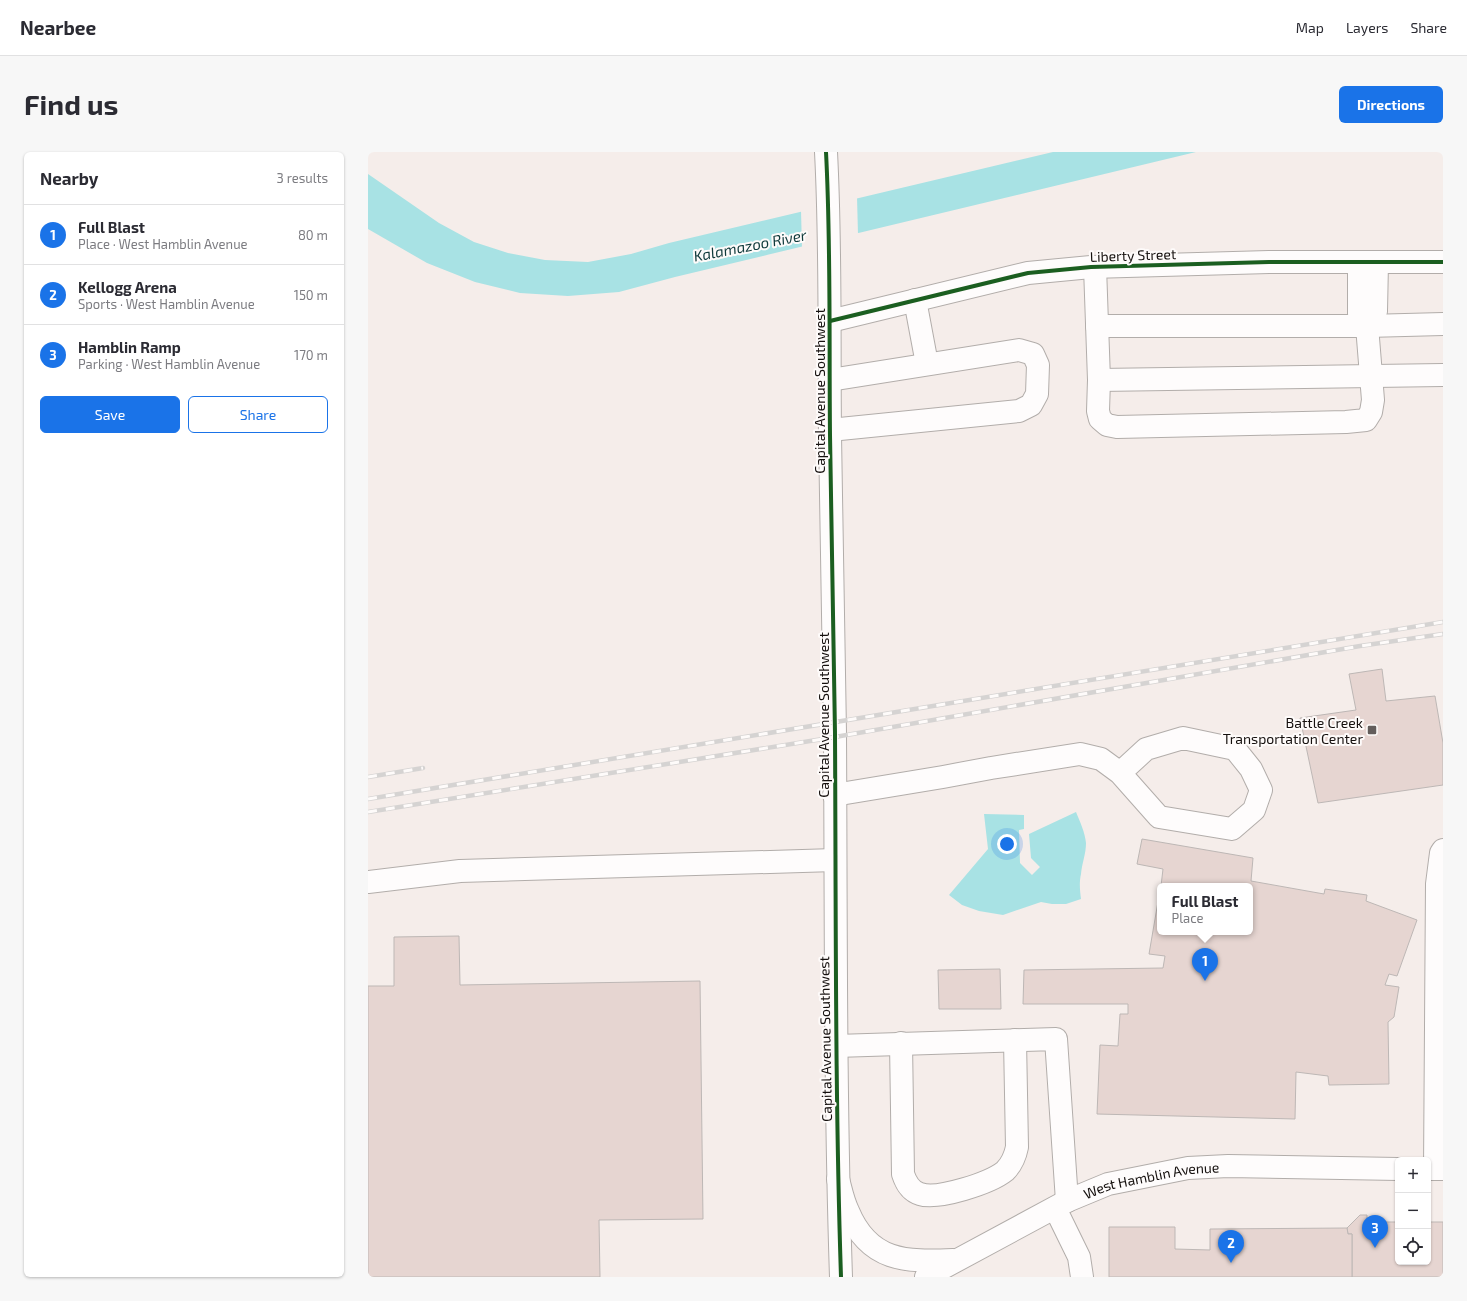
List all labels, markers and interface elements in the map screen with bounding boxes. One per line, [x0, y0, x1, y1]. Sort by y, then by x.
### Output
text: Nearbee [20, 16, 96, 39]
text: Map [1296, 19, 1324, 36]
text: Layers [1346, 19, 1388, 36]
text: Share [1410, 19, 1447, 36]
button: Directions [1339, 86, 1443, 123]
text: Find us [24, 87, 118, 121]
text: Nearby [40, 168, 98, 188]
text: 3 results [277, 170, 328, 186]
text: Full Blast [78, 218, 145, 236]
water label: Kalamazoo River [692, 225, 809, 265]
text: 1 [50, 227, 56, 243]
text: 80 m [298, 227, 328, 243]
text: Place · West Hamblin Avenue [78, 236, 248, 252]
street label: Liberty Street [1090, 245, 1176, 265]
text: Kellogg Arena [78, 278, 177, 296]
text: 2 [49, 287, 57, 303]
text: 150 m [294, 287, 328, 303]
text: Sports · West Hamblin Avenue [78, 296, 255, 312]
street label: Capital Avenue Southwest [811, 308, 828, 474]
text: Hamblin Ramp [78, 338, 181, 356]
text: 3 [49, 347, 57, 363]
text: 170 m [294, 347, 328, 363]
text: Parking · West Hamblin Avenue [78, 356, 260, 372]
button: Save [40, 396, 180, 433]
button: Share [188, 396, 328, 433]
street label: Capital Avenue Southwest [815, 632, 832, 798]
place label: Battle Creek Transportation Center [1223, 714, 1363, 747]
marker: Battle Creek Transportation Center [1366, 724, 1378, 736]
your location [997, 834, 1017, 854]
popup [1157, 883, 1253, 935]
text: Full Blast [1172, 892, 1239, 910]
text: Place [1172, 910, 1203, 926]
pin: 1 [1192, 948, 1218, 981]
street label: Capital Avenue Southwest [815, 956, 835, 1122]
map controls [1395, 1157, 1431, 1265]
button: + [1395, 1157, 1431, 1193]
street label: West Hamblin Avenue [1081, 1158, 1220, 1202]
button: − [1395, 1193, 1431, 1229]
pin: 3 [1362, 1215, 1388, 1248]
button: locate [1395, 1229, 1431, 1265]
pin: 2 [1218, 1230, 1244, 1263]

